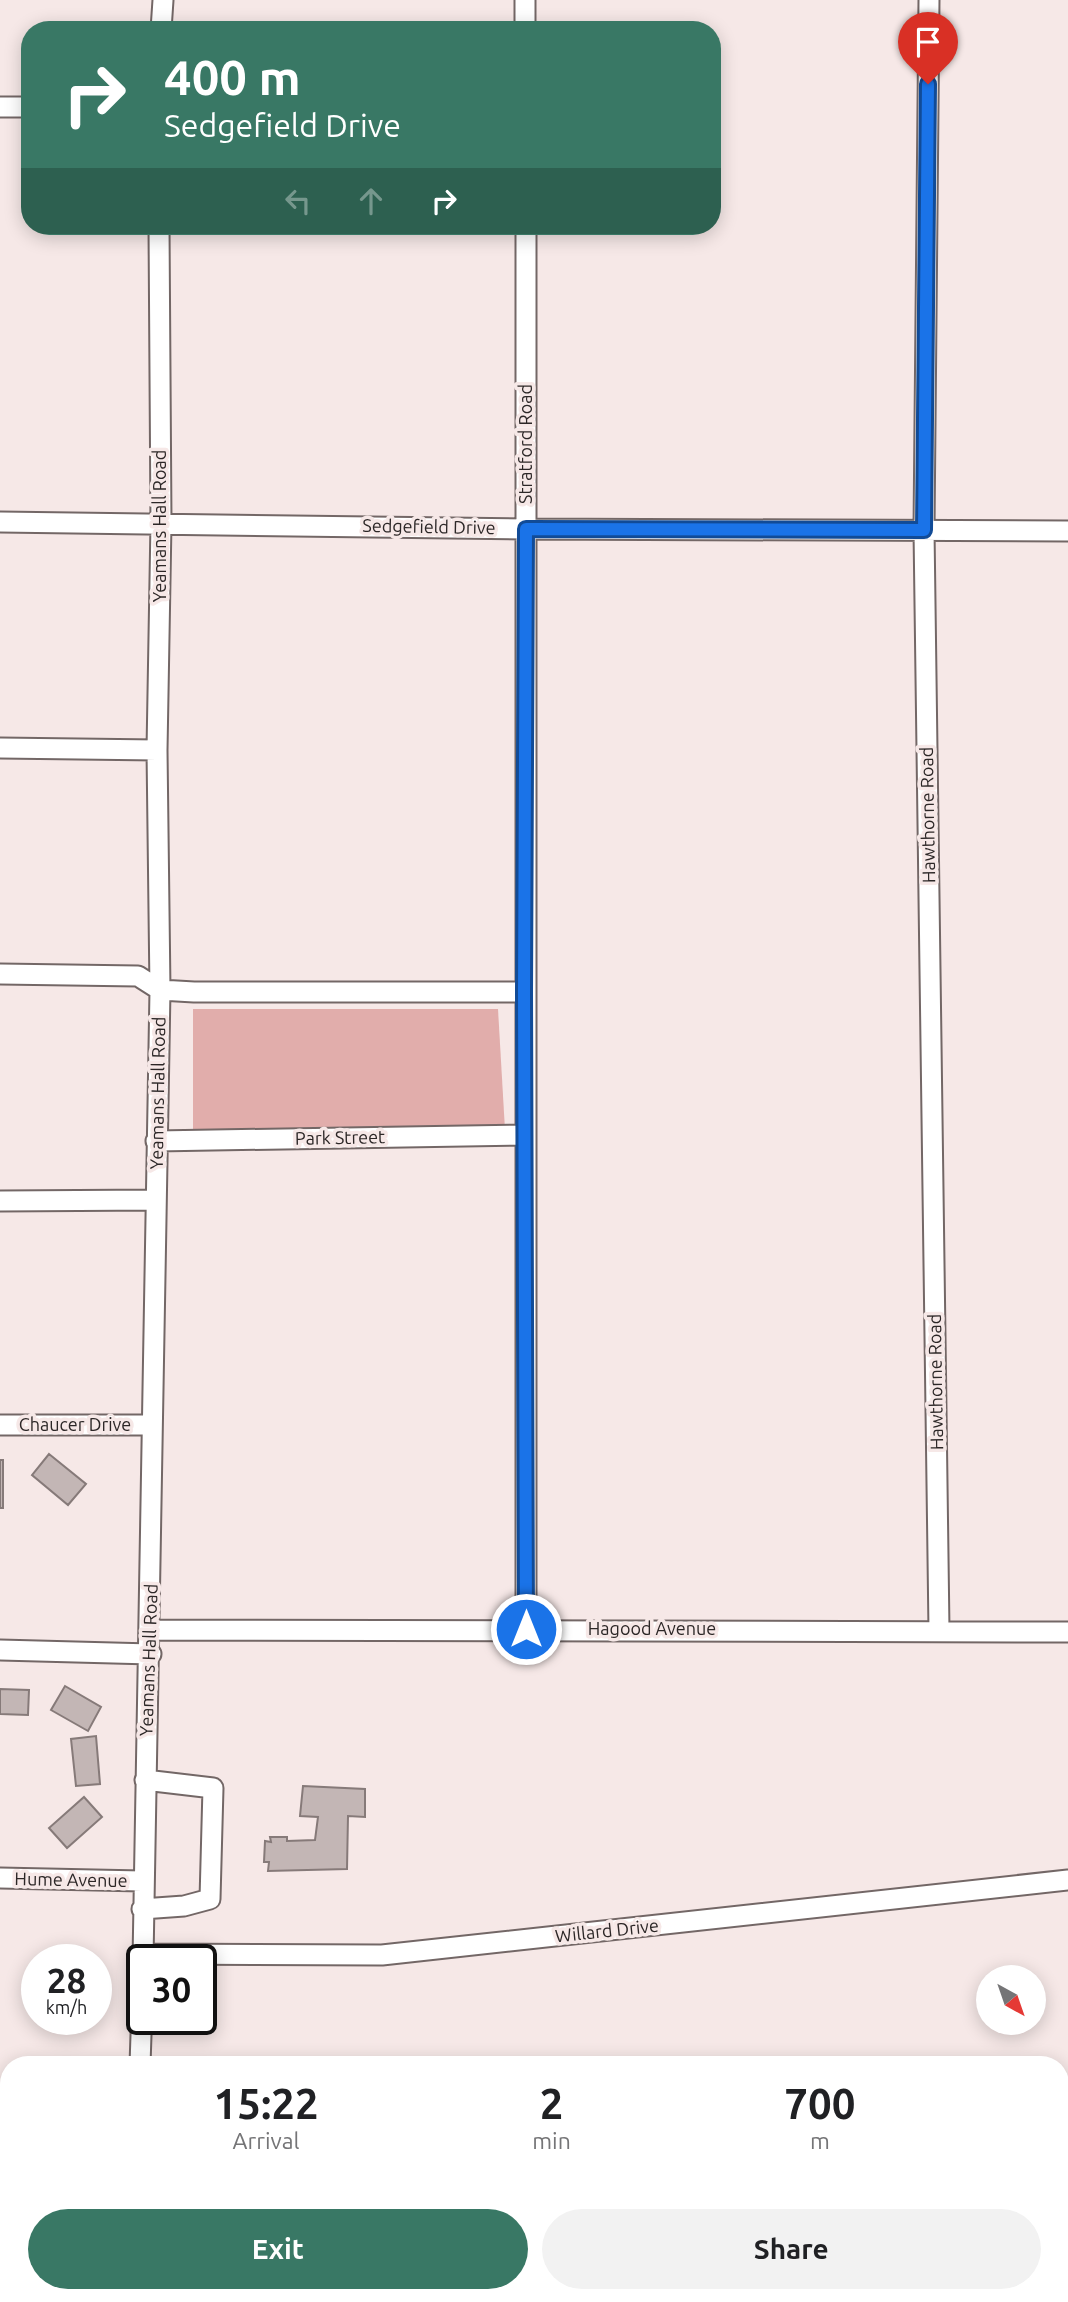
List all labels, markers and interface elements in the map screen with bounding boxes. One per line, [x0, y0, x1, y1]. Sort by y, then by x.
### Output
pin [898, 12.0, 958, 84]
icon: arrive [909, 23, 947, 61]
icon: right [49, 49, 140, 140]
text: 400 m [164, 49, 301, 104]
text: Sedgefield Drive [164, 107, 401, 143]
icon: left [279, 182, 317, 220]
icon: ahead [352, 182, 390, 220]
icon: right [425, 182, 463, 220]
street label: Stratford Road [515, 384, 535, 504]
street label: Yeamans Hall Road [149, 450, 169, 602]
street label: Sedgefield Drive [362, 515, 496, 537]
street label: Hawthorne Road [916, 747, 938, 883]
street label: Yeamans Hall Road [146, 1016, 168, 1169]
street label: Park Street [295, 1126, 385, 1148]
street label: Hawthorne Road [924, 1314, 946, 1450]
street label: Chaucer Drive [19, 1414, 131, 1434]
street label: Yeamans Hall Road [135, 1583, 161, 1737]
position arrow [489, 1592, 563, 1666]
street label: Hagood Avenue [588, 1618, 716, 1638]
street label: Hume Avenue [14, 1868, 128, 1890]
street label: Willard Drive [554, 1915, 660, 1945]
speed limit sign: 30 [126, 1944, 217, 2035]
text: 28 [47, 1960, 86, 2000]
north arrow [976, 1965, 1046, 2035]
map controls [976, 1965, 1046, 2035]
text: km/h [46, 1997, 87, 2017]
text: 15:22 [214, 2080, 319, 2127]
text: 2 [540, 2080, 563, 2127]
text: 700 [784, 2080, 855, 2127]
text: Arrival [233, 2128, 300, 2153]
text: min [532, 2128, 571, 2153]
text: m [810, 2128, 830, 2153]
button: Exit [28, 2209, 528, 2289]
button: Share [542, 2209, 1041, 2289]

